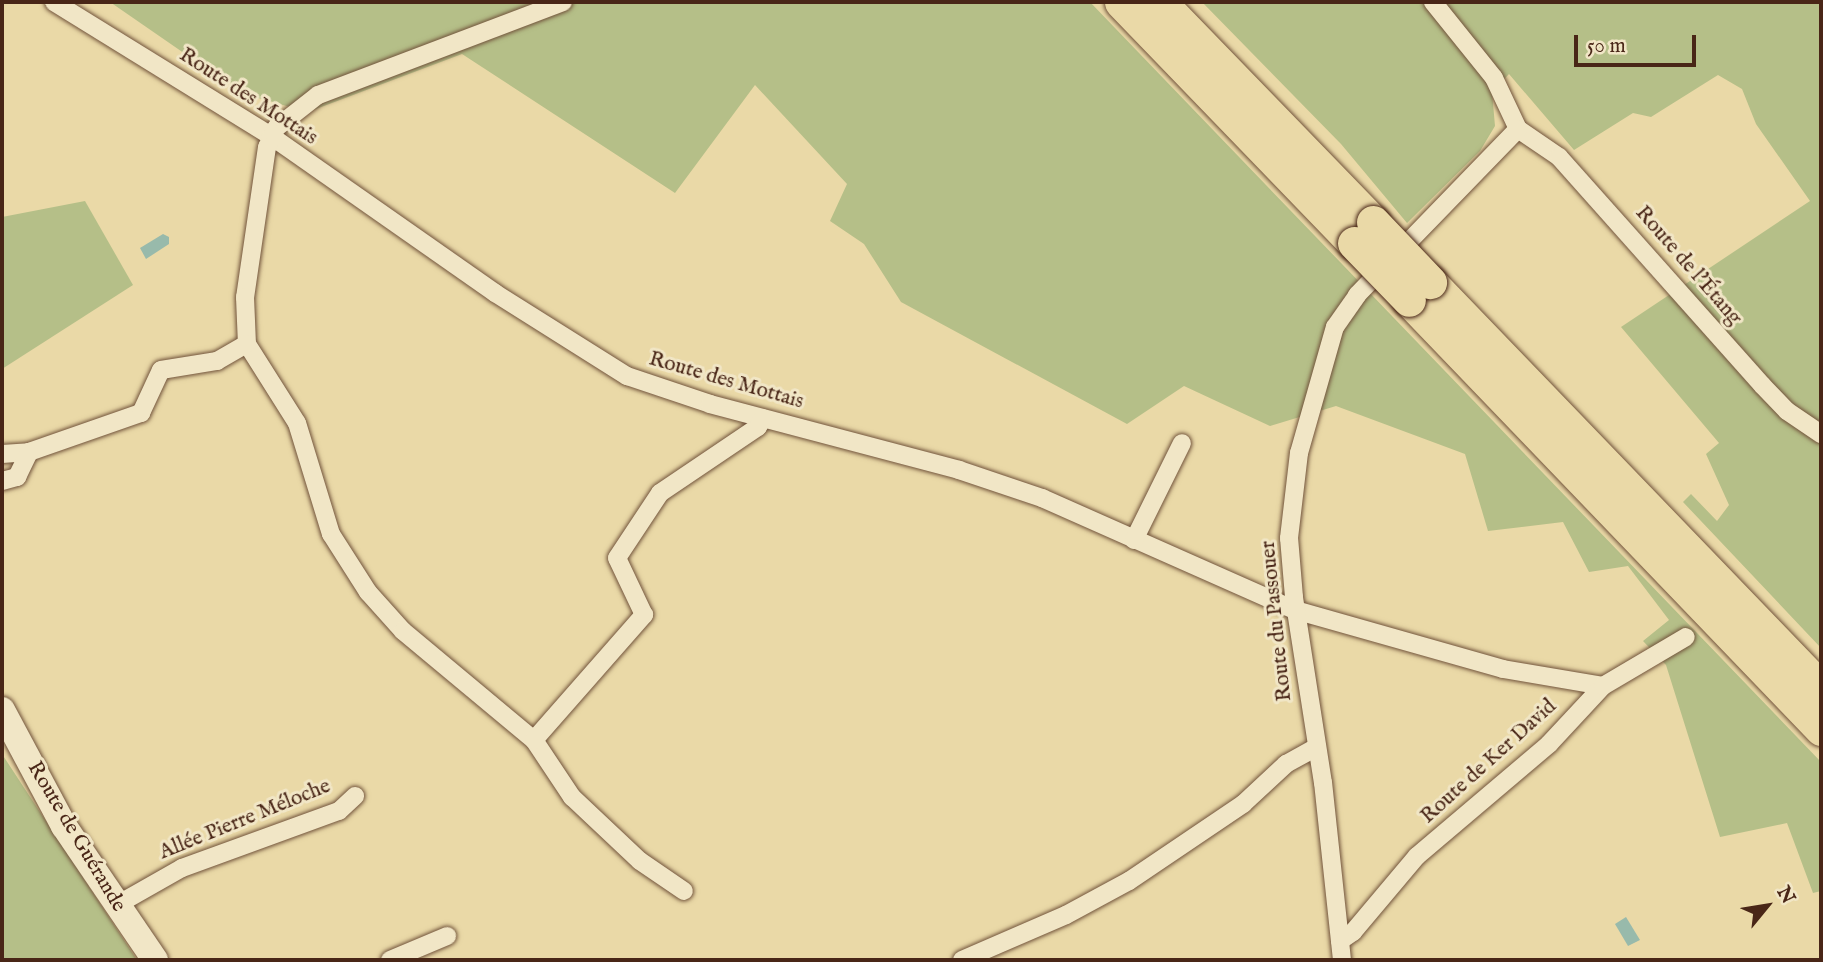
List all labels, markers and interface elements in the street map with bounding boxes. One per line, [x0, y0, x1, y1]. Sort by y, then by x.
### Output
scale bar [1578, 21, 1700, 65]
text: 50 m [1587, 33, 1626, 60]
street label: Route des Mottais [174, 43, 322, 151]
street label: Route de l'Étang [1629, 201, 1747, 331]
street label: Route des Mottais [646, 347, 806, 415]
street label: Route du Passouer [1256, 539, 1298, 703]
street label: Route de Ker David [1416, 695, 1562, 829]
street label: Route de Guérande [21, 757, 131, 917]
street label: Allée Pierre Méloche [156, 774, 334, 866]
north arrow [1732, 871, 1802, 941]
text: N [1771, 882, 1800, 909]

